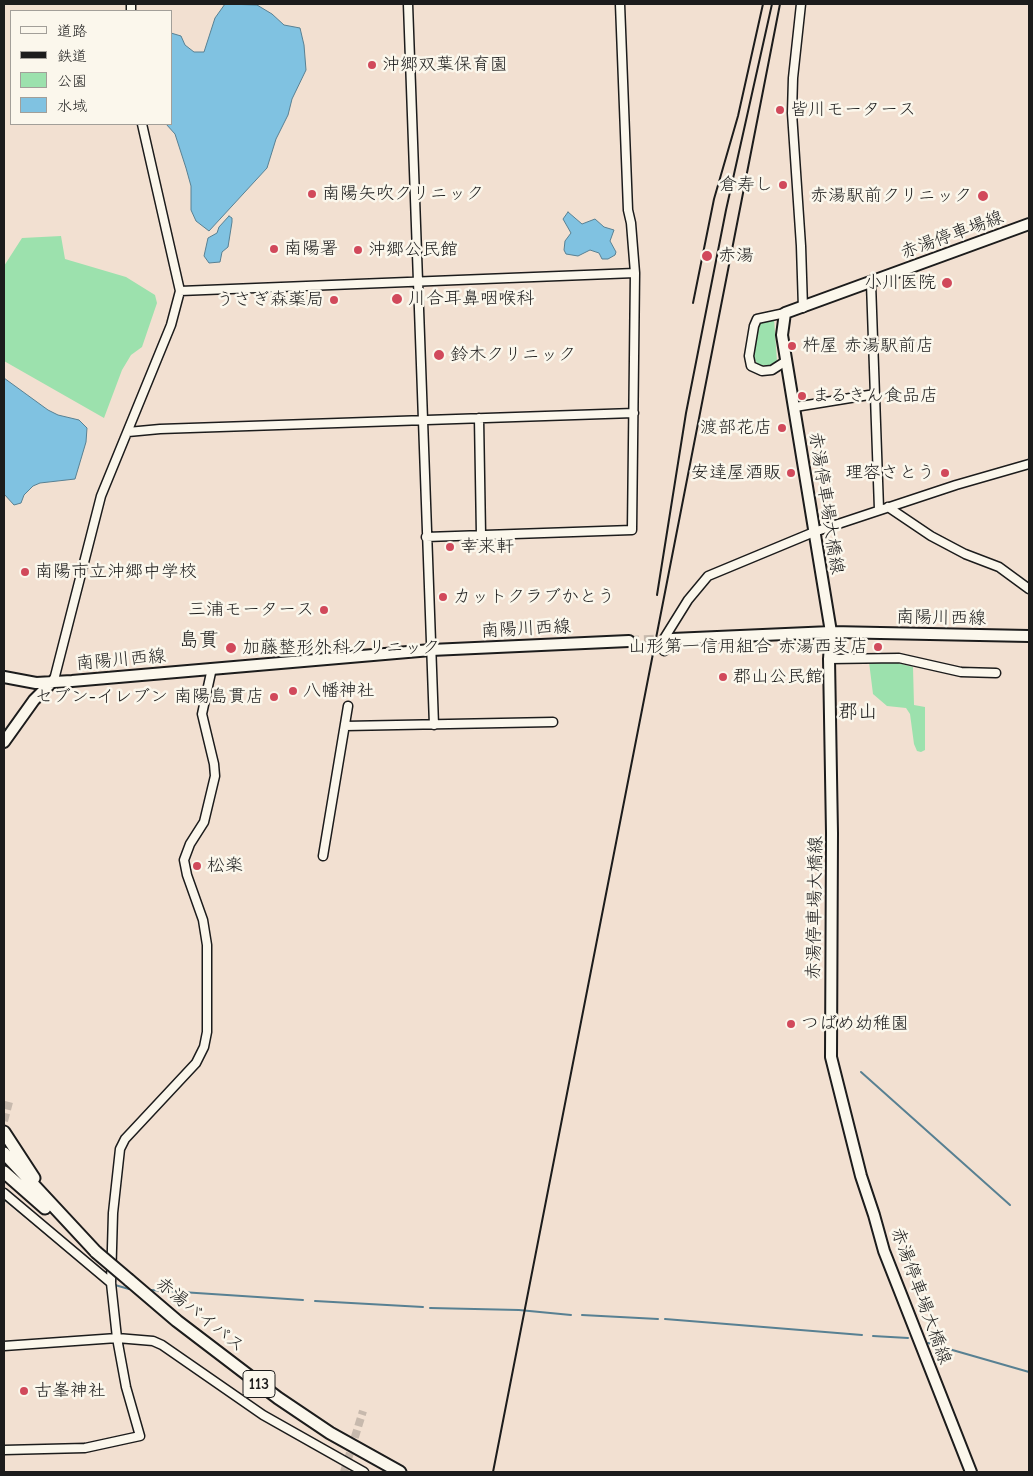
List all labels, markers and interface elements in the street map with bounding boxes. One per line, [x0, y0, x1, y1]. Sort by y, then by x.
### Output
legend [10, 10, 172, 125]
text: 道路 [57, 22, 87, 40]
text: 鉄道 [57, 47, 87, 65]
place label: 沖郷双葉保育園 [382, 54, 508, 76]
marker: 沖郷双葉保育園 [366, 59, 378, 71]
text: 公園 [57, 72, 87, 90]
text: 水域 [57, 97, 87, 115]
place label: 皆川モータース [790, 99, 916, 121]
marker: 皆川モータース [774, 104, 786, 116]
place label: 倉寿し [719, 174, 773, 196]
marker: 倉寿し [777, 179, 789, 191]
place label: 南陽矢吹クリニック [322, 183, 484, 205]
place label: 赤湯駅前クリニック [810, 185, 972, 207]
marker: 南陽矢吹クリニック [306, 188, 318, 200]
marker: 赤湯駅前クリニック [976, 189, 990, 203]
street label: 赤湯停車場線 [898, 206, 1006, 264]
place label: 南陽署 [284, 238, 338, 260]
place label: 沖郷公民館 [368, 239, 458, 261]
marker: 南陽署 [268, 243, 280, 255]
marker: 沖郷公民館 [352, 244, 364, 256]
place label: 赤湯 [718, 245, 754, 267]
marker: 赤湯 [700, 249, 714, 263]
place label: 小川医院 [864, 272, 936, 294]
marker: 小川医院 [940, 276, 954, 290]
place label: 川合耳鼻咽喉科 [408, 288, 534, 310]
place label: うさぎ森薬局 [216, 289, 324, 311]
marker: 川合耳鼻咽喉科 [390, 292, 404, 306]
marker: うさぎ森薬局 [328, 294, 340, 306]
place label: 杵屋 赤湯駅前店 [802, 335, 934, 357]
marker: 杵屋 赤湯駅前店 [786, 340, 798, 352]
place label: 鈴木クリニック [450, 344, 576, 366]
marker: 鈴木クリニック [432, 348, 446, 362]
place label: まるきん食品店 [812, 385, 938, 407]
marker: まるきん食品店 [796, 390, 808, 402]
place label: 渡部花店 [700, 417, 772, 439]
marker: 渡部花店 [776, 422, 788, 434]
street label: 赤湯停車場大橋線 [804, 430, 848, 576]
place label: 安達屋酒販 [691, 462, 781, 484]
place label: 理容さとう [845, 462, 935, 484]
marker: 安達屋酒販 [785, 467, 797, 479]
marker: 理容さとう [939, 467, 951, 479]
place label: 幸来軒 [460, 536, 514, 558]
marker: 幸来軒 [444, 541, 456, 553]
place label: 南陽市立沖郷中学校 [35, 561, 197, 583]
marker: 南陽市立沖郷中学校 [19, 566, 31, 578]
place label: カットクラブかとう [453, 586, 615, 608]
marker: カットクラブかとう [437, 591, 449, 603]
place label: 三浦モータース [188, 599, 314, 621]
marker: 三浦モータース [318, 604, 330, 616]
street label: 南陽川西線 [896, 606, 986, 630]
street label: 南陽川西線 [480, 616, 572, 642]
district label: 島貫 [179, 628, 219, 652]
place label: 山形第一信用組合 赤湯西支店 [628, 636, 868, 658]
place label: 加藤整形外科クリニック [242, 637, 440, 659]
marker: 加藤整形外科クリニック [224, 641, 238, 655]
marker: 山形第一信用組合 赤湯西支店 [872, 641, 884, 653]
street label: 南陽川西線 [75, 645, 167, 675]
place label: 郡山公民館 [733, 666, 823, 688]
marker: 郡山公民館 [717, 671, 729, 683]
place label: 八幡神社 [303, 680, 375, 702]
marker: 八幡神社 [287, 685, 299, 697]
place label: セブン-イレブン 南陽島貫店 [35, 686, 264, 708]
marker: セブン-イレブン 南陽島貫店 [268, 691, 280, 703]
district label: 郡山 [838, 700, 878, 724]
street label: 赤湯停車場大橋線 [803, 836, 827, 980]
place label: 松楽 [207, 855, 243, 877]
marker: 松楽 [191, 860, 203, 872]
place label: つばめ幼稚園 [801, 1013, 909, 1035]
marker: つばめ幼稚園 [785, 1018, 797, 1030]
street label: 赤湯停車場大橋線 [886, 1225, 956, 1367]
street label: 赤湯バイパス [151, 1273, 249, 1357]
road number: 113 [243, 1370, 275, 1398]
place label: 古峯神社 [34, 1380, 106, 1402]
marker: 古峯神社 [18, 1385, 30, 1397]

